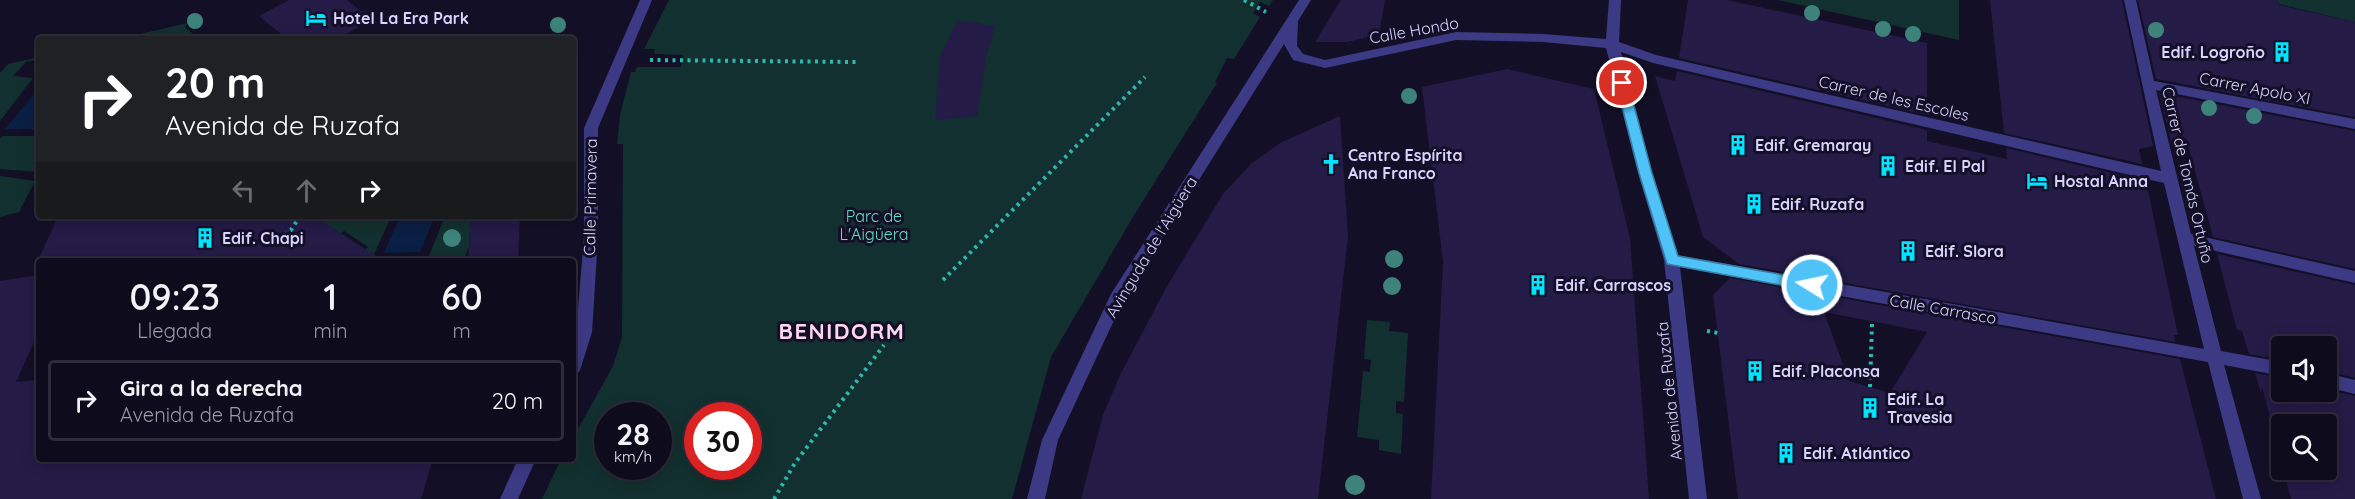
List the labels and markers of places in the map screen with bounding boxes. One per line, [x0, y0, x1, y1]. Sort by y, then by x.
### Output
hotel icon: Hotel La Era Park [304, 6, 328, 30]
place label: Hotel La Era Park [333, 8, 469, 28]
building icon: Edif. Logroño [2270, 40, 2294, 64]
place label: Edif. Logroño [2161, 42, 2265, 62]
pin [1596, 57, 1647, 108]
building icon: Edif. Gremaray [1726, 133, 1750, 157]
place label: Edif. Gremaray [1755, 135, 1872, 155]
place label: Centro Espírita Ana Franco [1348, 145, 1463, 183]
church icon: Centro Espírita Ana Franco [1319, 152, 1343, 176]
building icon: Edif. El Pal [1876, 154, 1900, 178]
place label: Edif. El Pal [1905, 156, 1985, 176]
hotel icon: Hostal Anna [2025, 169, 2049, 193]
place label: Hostal Anna [2054, 171, 2148, 191]
building icon: Edif. Ruzafa [1742, 192, 1766, 216]
place label: Edif. Ruzafa [1771, 194, 1864, 214]
building icon: Edif. Chapi [193, 226, 217, 250]
place label: Edif. Chapi [222, 228, 304, 248]
building icon: Edif. Slora [1896, 239, 1920, 263]
place label: Edif. Slora [1925, 241, 2004, 261]
building icon: Edif. Carrascos [1526, 273, 1550, 297]
place label: Edif. Carrascos [1555, 275, 1671, 295]
building icon: Edif. Placonsa [1743, 359, 1767, 383]
place label: Edif. Placonsa [1772, 361, 1880, 381]
place label: Edif. La Travesia [1887, 389, 1953, 427]
building icon: Edif. La Travesia [1858, 396, 1882, 420]
building icon: Edif. Atlántico [1774, 441, 1798, 465]
place label: Edif. Atlántico [1803, 443, 1911, 463]

